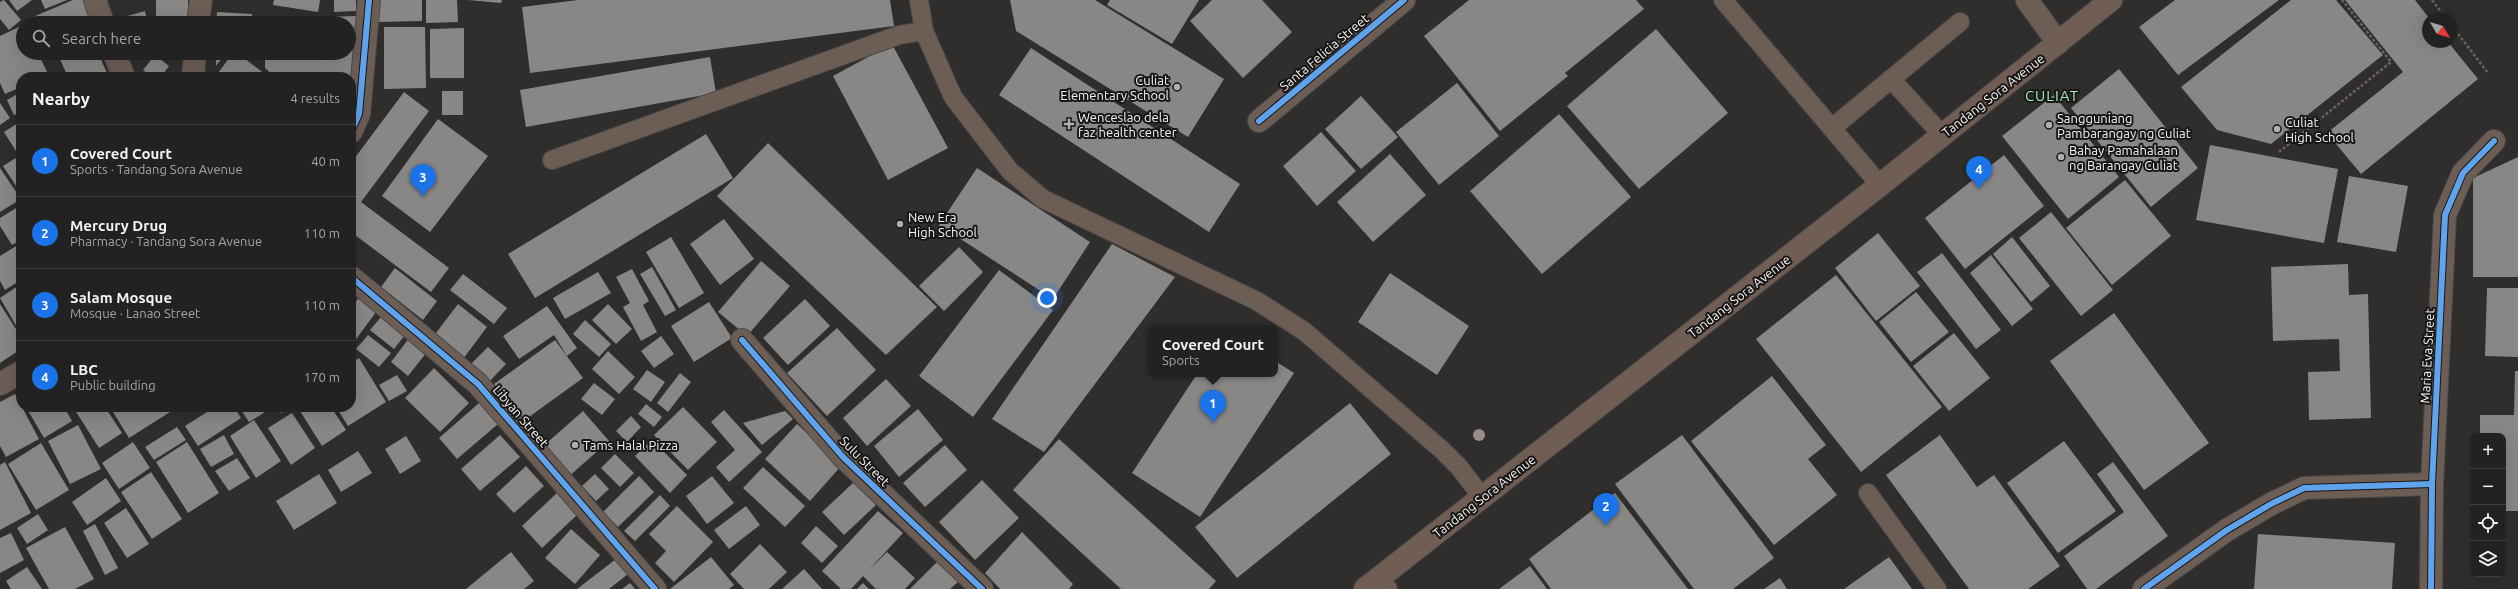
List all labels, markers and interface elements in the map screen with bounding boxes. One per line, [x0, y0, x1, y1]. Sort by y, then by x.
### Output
street label: Santa Felicia Street [1277, 11, 1371, 93]
north arrow [2422, 12, 2458, 48]
search box [16, 16, 356, 60]
icon: search [30, 27, 52, 49]
text: Search here [62, 30, 141, 47]
street label: Tandang Sora Avenue [1939, 51, 2047, 139]
place label: Culiat Elementary School [1060, 73, 1170, 102]
marker: Culiat Elementary School [1172, 82, 1182, 92]
district label: CULIAT [2025, 87, 2079, 104]
text: Nearby [32, 89, 90, 108]
text: 4 results [290, 91, 340, 105]
place label: Wenceslao dela faz health center [1078, 110, 1177, 139]
place label: Sangguniang Pambarangay ng Culiat [2057, 111, 2191, 140]
place label: Culiat High School [2285, 115, 2355, 144]
marker: Wenceslao dela faz health center [1063, 118, 1075, 130]
marker: Sangguniang Pambarangay ng Culiat [2044, 120, 2054, 130]
marker: Culiat High School [2272, 124, 2282, 134]
place label: Bahay Pamahalaan ng Barangay Culiat [2069, 143, 2178, 172]
text: Covered Court [70, 145, 172, 162]
marker: Bahay Pamahalaan ng Barangay Culiat [2056, 152, 2066, 162]
text: 1 [41, 154, 49, 168]
text: 40 m [311, 154, 340, 168]
pin: 4 [1966, 156, 1992, 189]
text: Sports · Tandang Sora Avenue [70, 162, 243, 176]
pin: 3 [410, 164, 436, 197]
place label: New Era High School [908, 210, 978, 239]
text: Mercury Drug [70, 217, 167, 234]
marker: New Era High School [895, 219, 905, 229]
text: 2 [41, 226, 49, 240]
text: 110 m [304, 226, 340, 240]
text: Pharmacy · Tandang Sora Avenue [70, 234, 262, 248]
street label: Tandang Sora Avenue [1685, 252, 1793, 340]
your location [1037, 288, 1057, 308]
text: Salam Mosque [70, 289, 172, 306]
text: 3 [41, 298, 49, 312]
text: 110 m [304, 298, 340, 312]
text: Mosque · Lanao Street [70, 306, 200, 320]
street label: Maria Eva Street [2418, 308, 2436, 404]
popup [1148, 325, 1278, 377]
text: Covered Court [1162, 336, 1264, 353]
text: Sports [1162, 353, 1200, 367]
text: LBC [70, 361, 98, 378]
text: 4 [41, 370, 49, 384]
text: 170 m [304, 370, 340, 384]
text: Public building [70, 378, 156, 392]
street label: Libyan Street [490, 382, 552, 450]
pin: 1 [1200, 390, 1226, 423]
street label: Sulu Street [837, 433, 893, 489]
map controls [2470, 433, 2506, 577]
button: + [2470, 433, 2506, 469]
place label: Tams Halal Pizza [583, 438, 678, 452]
marker: Tams Halal Pizza [570, 440, 580, 450]
street label: Tandang Sora Avenue [1430, 452, 1538, 540]
button: − [2470, 469, 2506, 505]
pin: 2 [1593, 493, 1619, 526]
button: locate [2470, 505, 2506, 541]
button: layers [2470, 541, 2506, 577]

